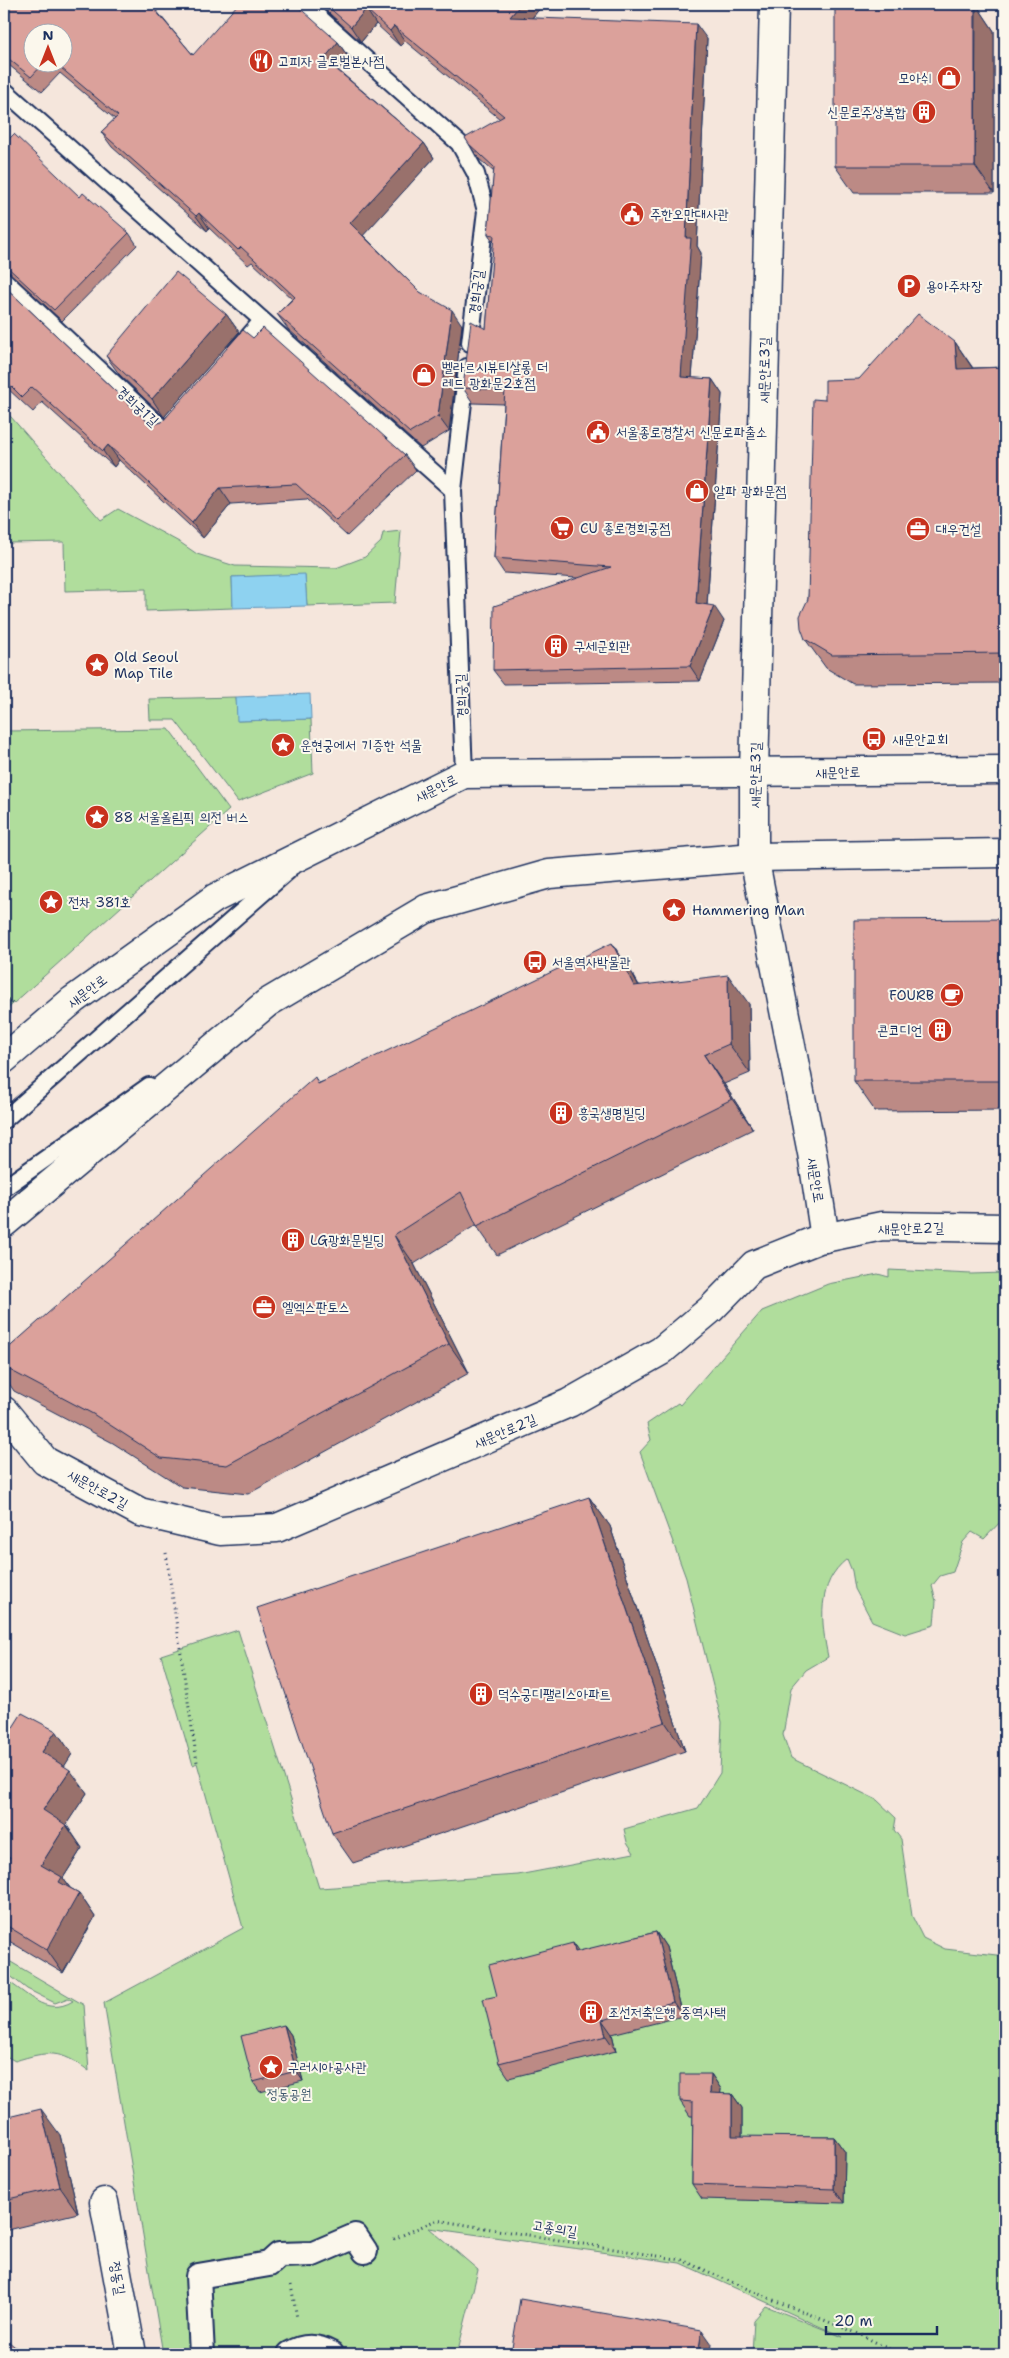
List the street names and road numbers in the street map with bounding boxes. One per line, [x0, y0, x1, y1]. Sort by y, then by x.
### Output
street label: 경희궁길 [464, 268, 488, 315]
street label: 새문안로3길 [754, 336, 774, 403]
street label: 경희궁1길 [113, 382, 163, 430]
street label: 경희궁길 [451, 672, 471, 719]
street label: 새문안로3길 [745, 741, 765, 808]
street label: 새문안로 [815, 763, 861, 781]
street label: 새문안로 [412, 770, 460, 806]
street label: 새문안로 [64, 970, 110, 1012]
street label: 새문안로 [804, 1156, 828, 1204]
street label: 새문안로2길 [878, 1218, 945, 1238]
street label: 새문안로2길 [471, 1410, 540, 1452]
street label: 새문안로2길 [65, 1465, 132, 1513]
street label: 고종의길 [531, 2216, 579, 2241]
street label: 정동길 [106, 2260, 130, 2297]

